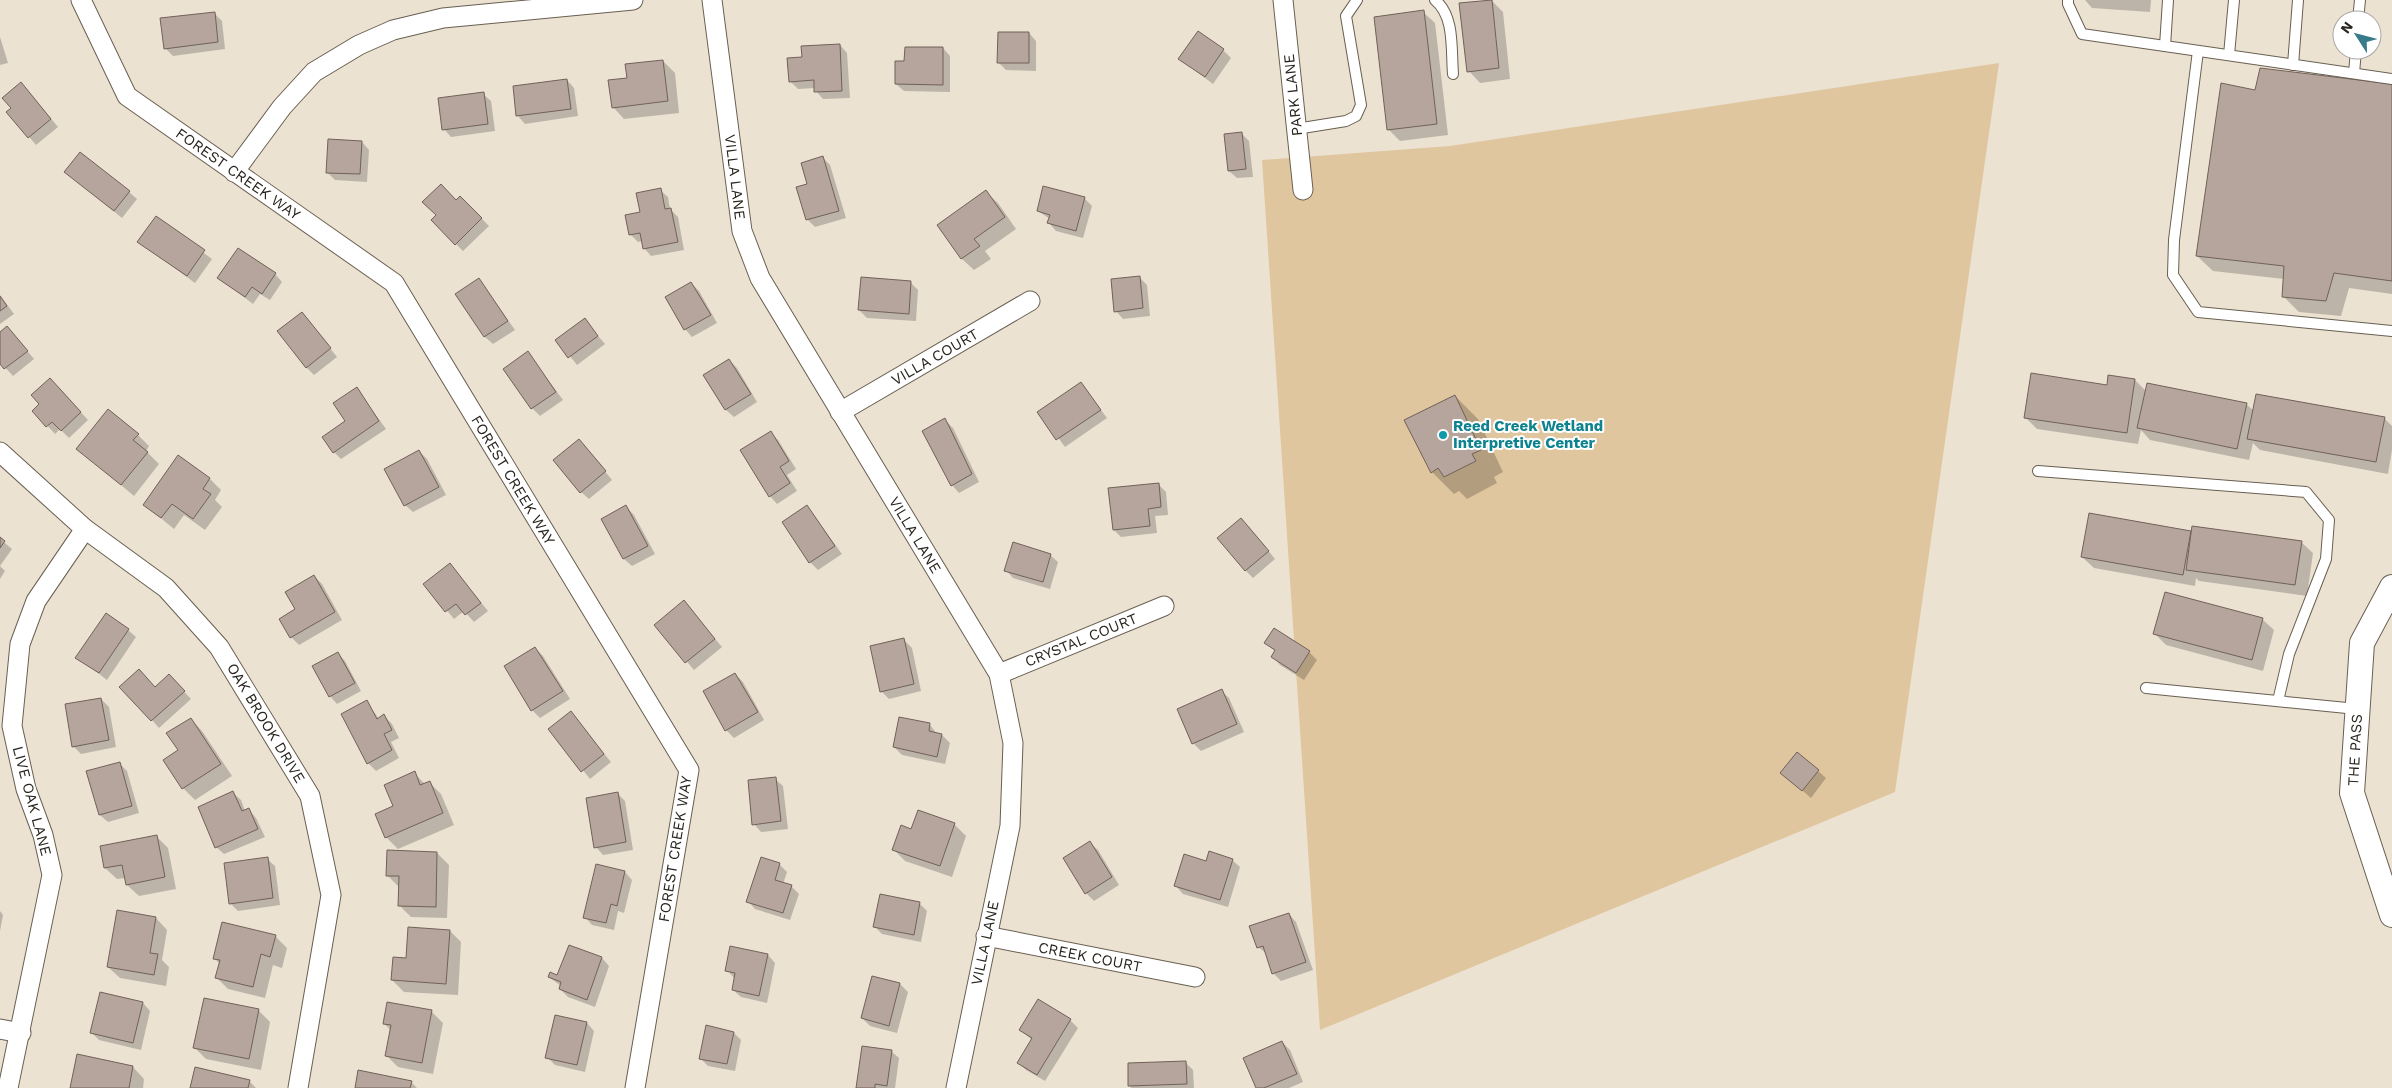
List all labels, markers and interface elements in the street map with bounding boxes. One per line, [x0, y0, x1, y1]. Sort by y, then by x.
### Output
north arrow [2332, 10, 2382, 60]
text: N [2337, 18, 2356, 36]
street label: PARK LANE [1280, 53, 1306, 137]
street label: FOREST CREEK WAY [172, 124, 304, 224]
street label: VILLA LANE [721, 133, 749, 221]
street label: VILLA COURT [888, 325, 982, 389]
street label: FOREST CREEK WAY [467, 412, 559, 548]
place label: Reed Creek Wetland Interpretive Center [1453, 417, 1603, 452]
marker: Reed Creek Wetland Interpretive Center [1437, 429, 1449, 441]
street label: VILLA LANE [885, 494, 945, 576]
street label: CRYSTAL COURT [1022, 609, 1140, 671]
street label: OAK BROOK DRIVE [223, 660, 309, 786]
street label: THE PASS [2344, 713, 2366, 787]
street label: LIVE OAK LANE [9, 744, 55, 858]
street label: FOREST CREEK WAY [655, 774, 696, 923]
street label: VILLA LANE [967, 899, 1003, 987]
street label: CREEK COURT [1037, 938, 1143, 976]

